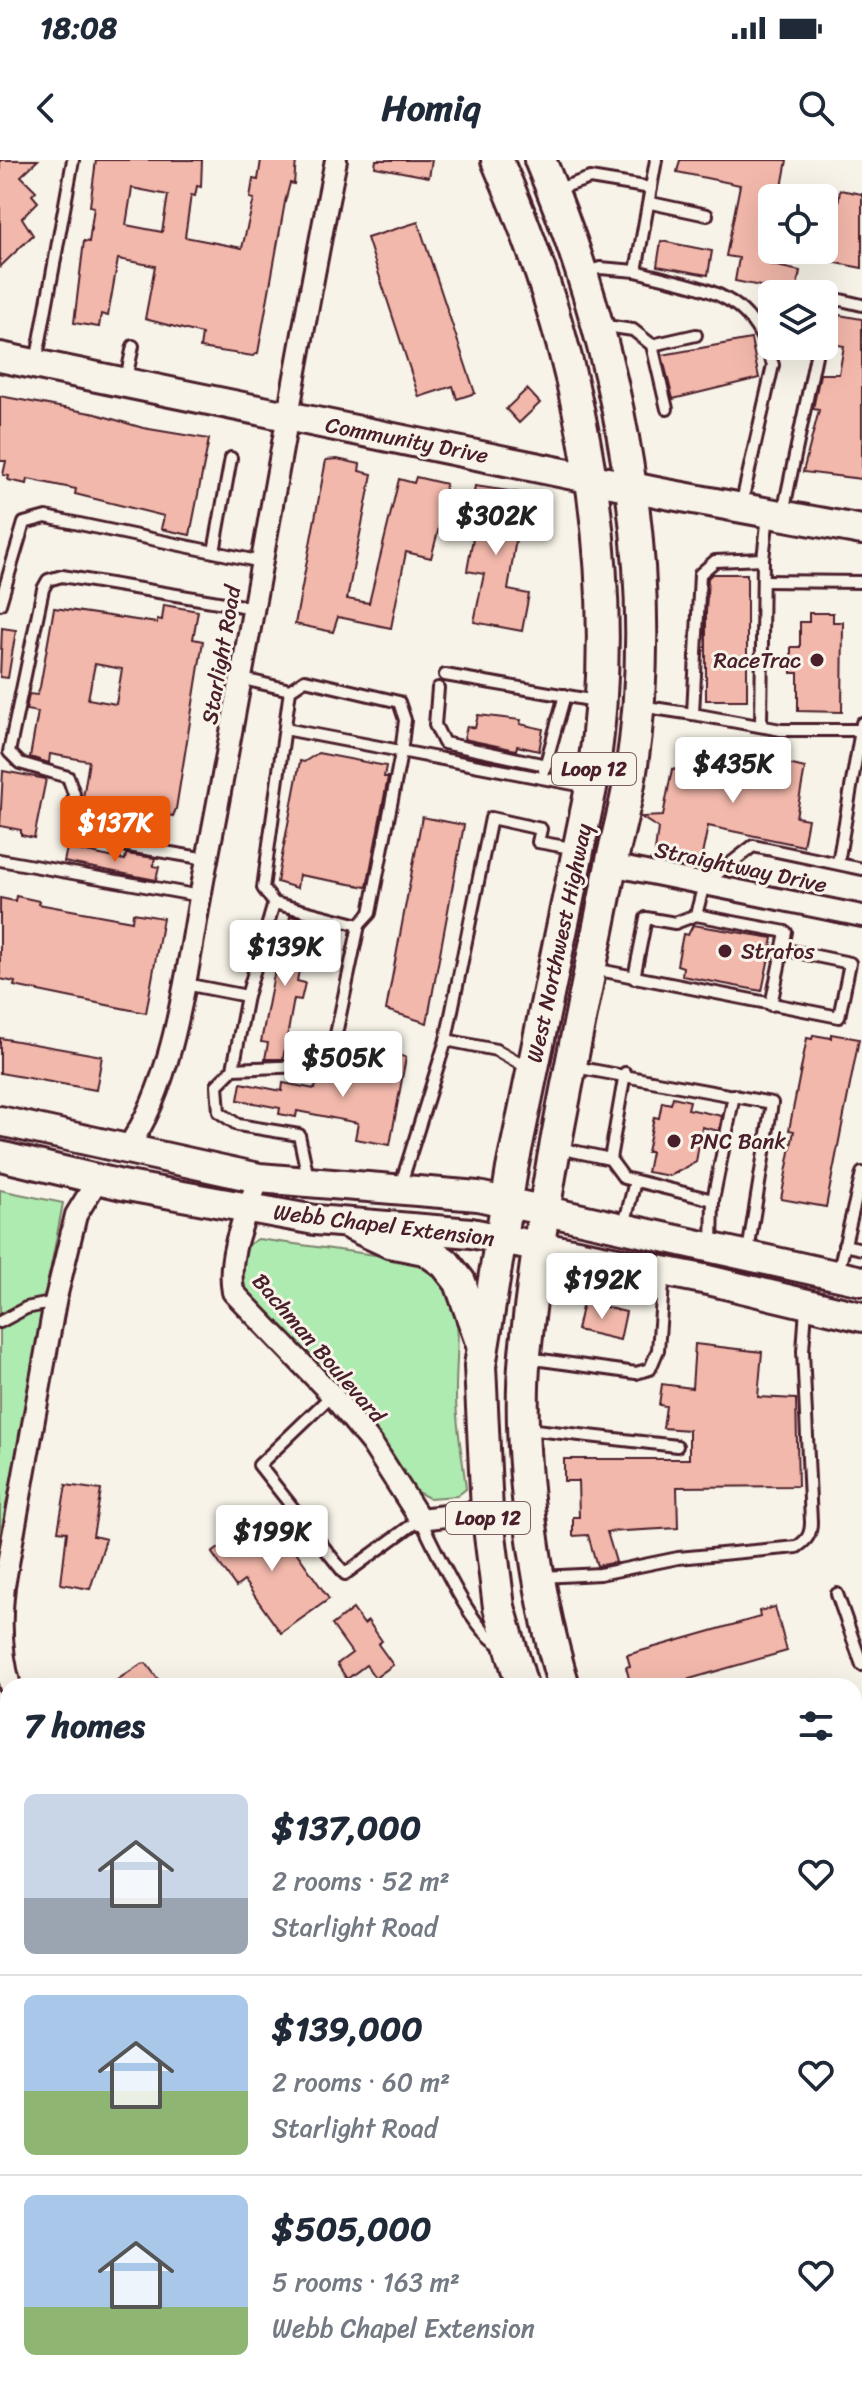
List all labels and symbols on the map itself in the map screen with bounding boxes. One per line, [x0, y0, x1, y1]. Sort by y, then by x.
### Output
street label: Community Drive [322, 405, 492, 475]
pin: $302K [440, 489, 552, 557]
street label: Starlight Road [190, 581, 253, 727]
place label: RaceTrac [714, 641, 801, 680]
marker: RaceTrac [808, 651, 826, 669]
pin: $435K [677, 737, 789, 805]
road number: Loop 12 [552, 753, 636, 785]
pin: $137K [59, 796, 171, 864]
street label: West Northwest Highway [515, 819, 604, 1066]
street label: Straightway Drive [651, 830, 831, 904]
pin: $139K [229, 920, 341, 988]
place label: Stratos [741, 932, 816, 971]
marker: Stratos [716, 942, 734, 960]
pin: $505K [287, 1031, 399, 1099]
place label: PNC Bank [690, 1122, 786, 1161]
marker: PNC Bank [665, 1132, 683, 1150]
street label: Webb Chapel Extension [271, 1192, 497, 1258]
pin: $192K [546, 1253, 658, 1321]
street label: Bachman Boulevard [242, 1264, 397, 1433]
road number: Loop 12 [446, 1502, 530, 1534]
pin: $199K [216, 1505, 328, 1573]

